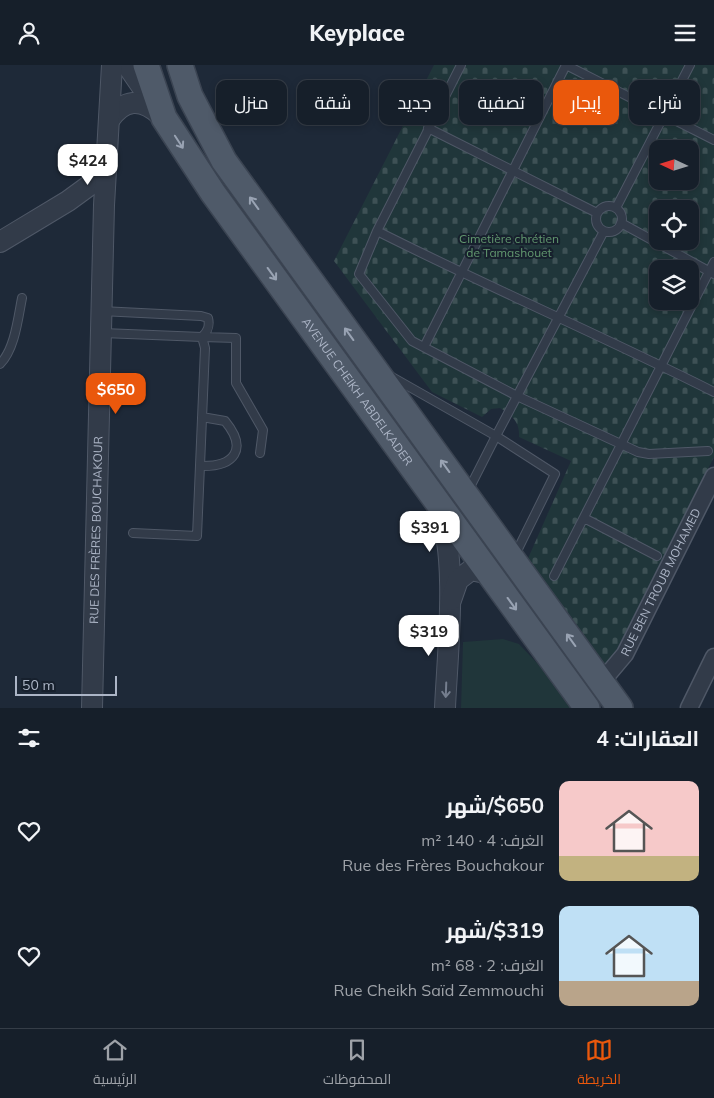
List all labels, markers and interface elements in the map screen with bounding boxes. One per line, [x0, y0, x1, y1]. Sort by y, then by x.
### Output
icon: person [15, 19, 43, 47]
text: Keyplace [309, 19, 405, 47]
icon: menu [671, 19, 699, 47]
chip: منزل [216, 80, 287, 125]
chip: شقة [297, 80, 369, 125]
chip: جديد [379, 80, 449, 125]
chip: تصفية [459, 80, 543, 125]
chip: إيجار [553, 80, 619, 125]
chip: شراء [629, 80, 700, 125]
one-way arrow [174, 134, 184, 148]
north arrow [649, 140, 699, 190]
map controls [649, 140, 699, 310]
pin: $424 [58, 143, 118, 186]
text: $424 [69, 150, 107, 170]
one-way arrow [249, 196, 259, 210]
button: locate [649, 200, 699, 250]
park label: Cimetière chrétien de Tamashouet [459, 231, 559, 260]
button: layers [649, 260, 699, 310]
one-way arrow [267, 267, 278, 280]
street label: AVENUE CHEIKH ABDELKADER [299, 314, 416, 468]
one-way arrow [344, 328, 354, 342]
pin: $650 [86, 373, 146, 415]
text: $650 [97, 379, 135, 399]
street label: RUE DES FRÈRES BOUCHAKOUR [86, 436, 105, 624]
one-way arrow [440, 459, 450, 473]
street label: RUE BEN TROUB MOHAMED [617, 506, 704, 659]
pin: $391 [400, 511, 460, 553]
text: $391 [411, 517, 449, 537]
one-way arrow [507, 597, 517, 611]
pin: $319 [399, 615, 459, 657]
text: $319 [410, 621, 448, 641]
one-way arrow [566, 633, 576, 647]
scale bar [15, 673, 118, 696]
text: 50 m [22, 676, 55, 694]
one-way arrow [441, 682, 450, 698]
icon: filters [15, 724, 43, 752]
text: العقارات: 4 [596, 725, 699, 751]
text: $650/شهر [446, 792, 544, 818]
icon: home [599, 801, 659, 861]
icon: heart [15, 817, 43, 845]
text: الغرف: 4 · 140 m² [421, 830, 544, 850]
text: Rue des Frères Bouchakour [342, 855, 544, 875]
text: $319/شهر [446, 917, 544, 943]
icon: home [599, 926, 659, 986]
icon: heart [15, 942, 43, 970]
text: الغرف: 2 · 68 m² [431, 955, 544, 975]
text: Rue Cheikh Saïd Zemmouchi [333, 980, 544, 1000]
tab: الرئيسية [93, 1036, 137, 1092]
tab: المحفوظات [323, 1036, 391, 1092]
tab: الخريطة [577, 1036, 621, 1092]

